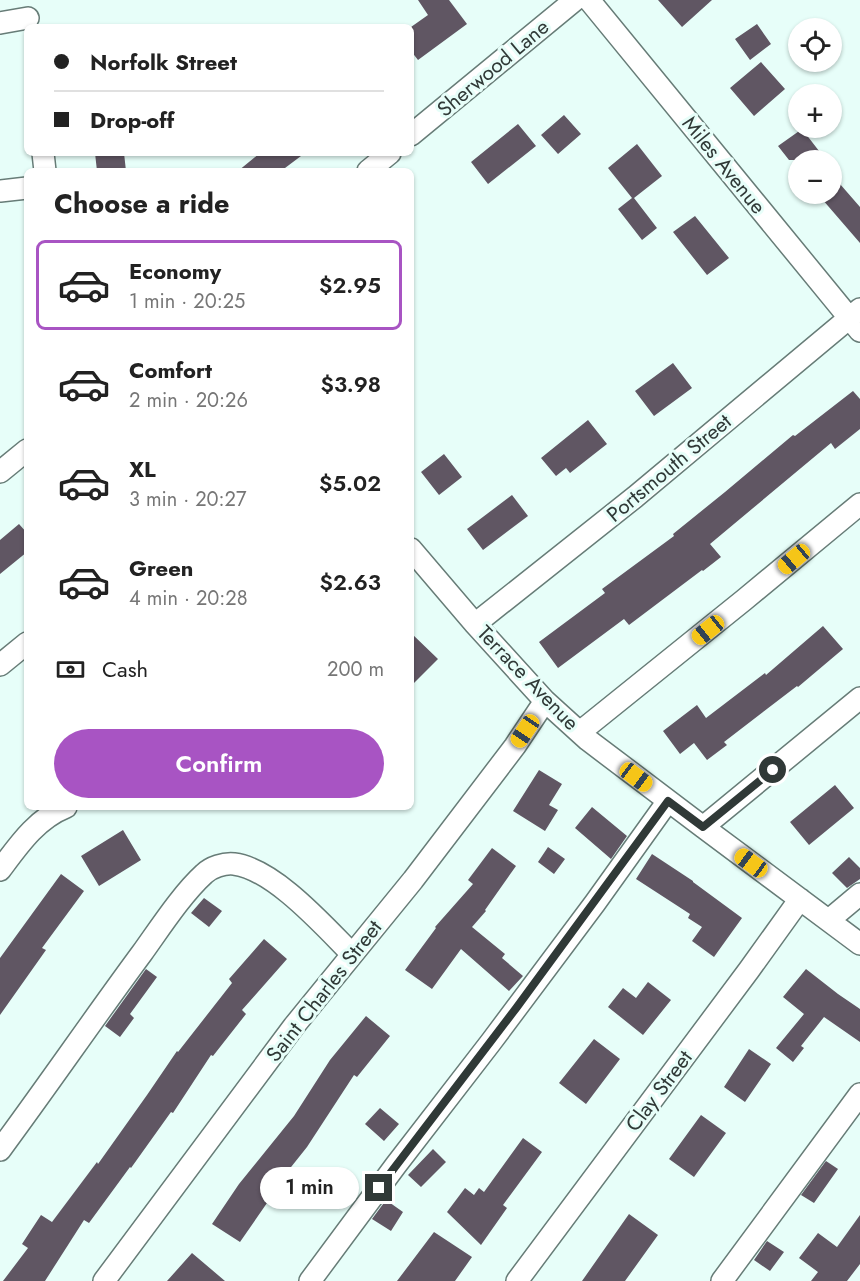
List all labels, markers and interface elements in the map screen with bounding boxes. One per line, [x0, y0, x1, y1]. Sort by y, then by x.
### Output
street label: Sherwood Lane [431, 12, 556, 124]
map controls [788, 18, 842, 204]
button: locate [788, 18, 842, 72]
text: Norfolk Street [90, 46, 237, 78]
button: + [788, 84, 842, 138]
text: Drop-off [90, 104, 174, 136]
street label: Miles Avenue [675, 110, 773, 221]
button: − [788, 150, 842, 204]
text: Choose a ride [54, 184, 229, 223]
text: Economy [129, 255, 221, 287]
icon: car [57, 258, 111, 312]
text: $2.95 [319, 269, 381, 301]
text: 1 min · 20:25 [129, 287, 245, 316]
text: Comfort [129, 354, 212, 386]
icon: car [57, 357, 111, 411]
text: $3.98 [321, 368, 381, 400]
text: 2 min · 20:26 [129, 386, 248, 415]
street label: Portsmouth Street [600, 407, 738, 529]
text: XL [129, 453, 156, 485]
icon: car [57, 456, 111, 510]
text: $5.02 [319, 467, 381, 499]
text: 3 min · 20:27 [129, 485, 246, 514]
car [774, 541, 814, 577]
text: Green [129, 552, 193, 584]
icon: car [57, 555, 111, 609]
text: $2.63 [320, 566, 381, 598]
text: 4 min · 20:28 [129, 584, 248, 613]
car [688, 612, 728, 648]
street label: Terrace Avenue [470, 619, 586, 737]
icon: cash [54, 653, 87, 686]
text: Cash [102, 653, 148, 685]
text: 200 m [327, 655, 384, 684]
car [507, 711, 543, 751]
button: Confirm [54, 729, 384, 798]
route start [759, 756, 786, 783]
car [616, 759, 656, 795]
car [731, 845, 771, 881]
street label: Saint Charles Street [259, 914, 389, 1068]
street label: Clay Street [618, 1044, 700, 1138]
callout: 1 min [259, 1167, 358, 1209]
text: 1 min [285, 1173, 334, 1202]
route end [365, 1174, 392, 1201]

